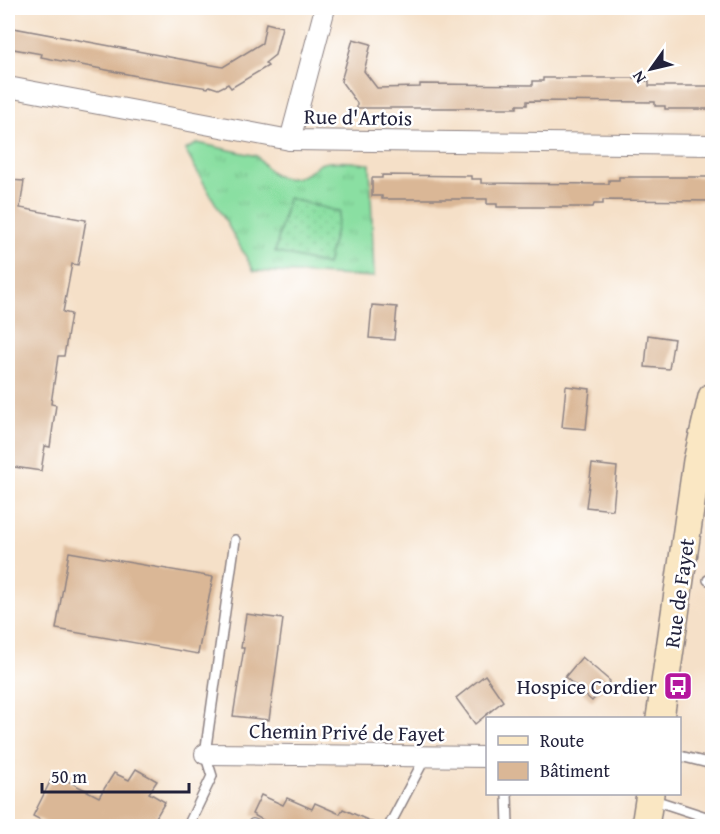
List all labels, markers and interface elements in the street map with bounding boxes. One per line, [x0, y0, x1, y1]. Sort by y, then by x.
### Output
north arrow [621, 39, 681, 99]
text: N [625, 66, 652, 89]
street label: Rue d'Artois [304, 101, 412, 133]
street label: Rue de Fayet [656, 536, 702, 650]
bus stop icon: Hospice Cordier [662, 670, 694, 702]
place label: Hospice Cordier [517, 671, 657, 702]
street label: Chemin Privé de Fayet [249, 715, 446, 749]
legend [486, 717, 681, 795]
text: Route [540, 727, 584, 754]
scale bar [42, 756, 189, 794]
text: Bâtiment [540, 757, 610, 784]
text: 50 m [51, 763, 87, 790]

